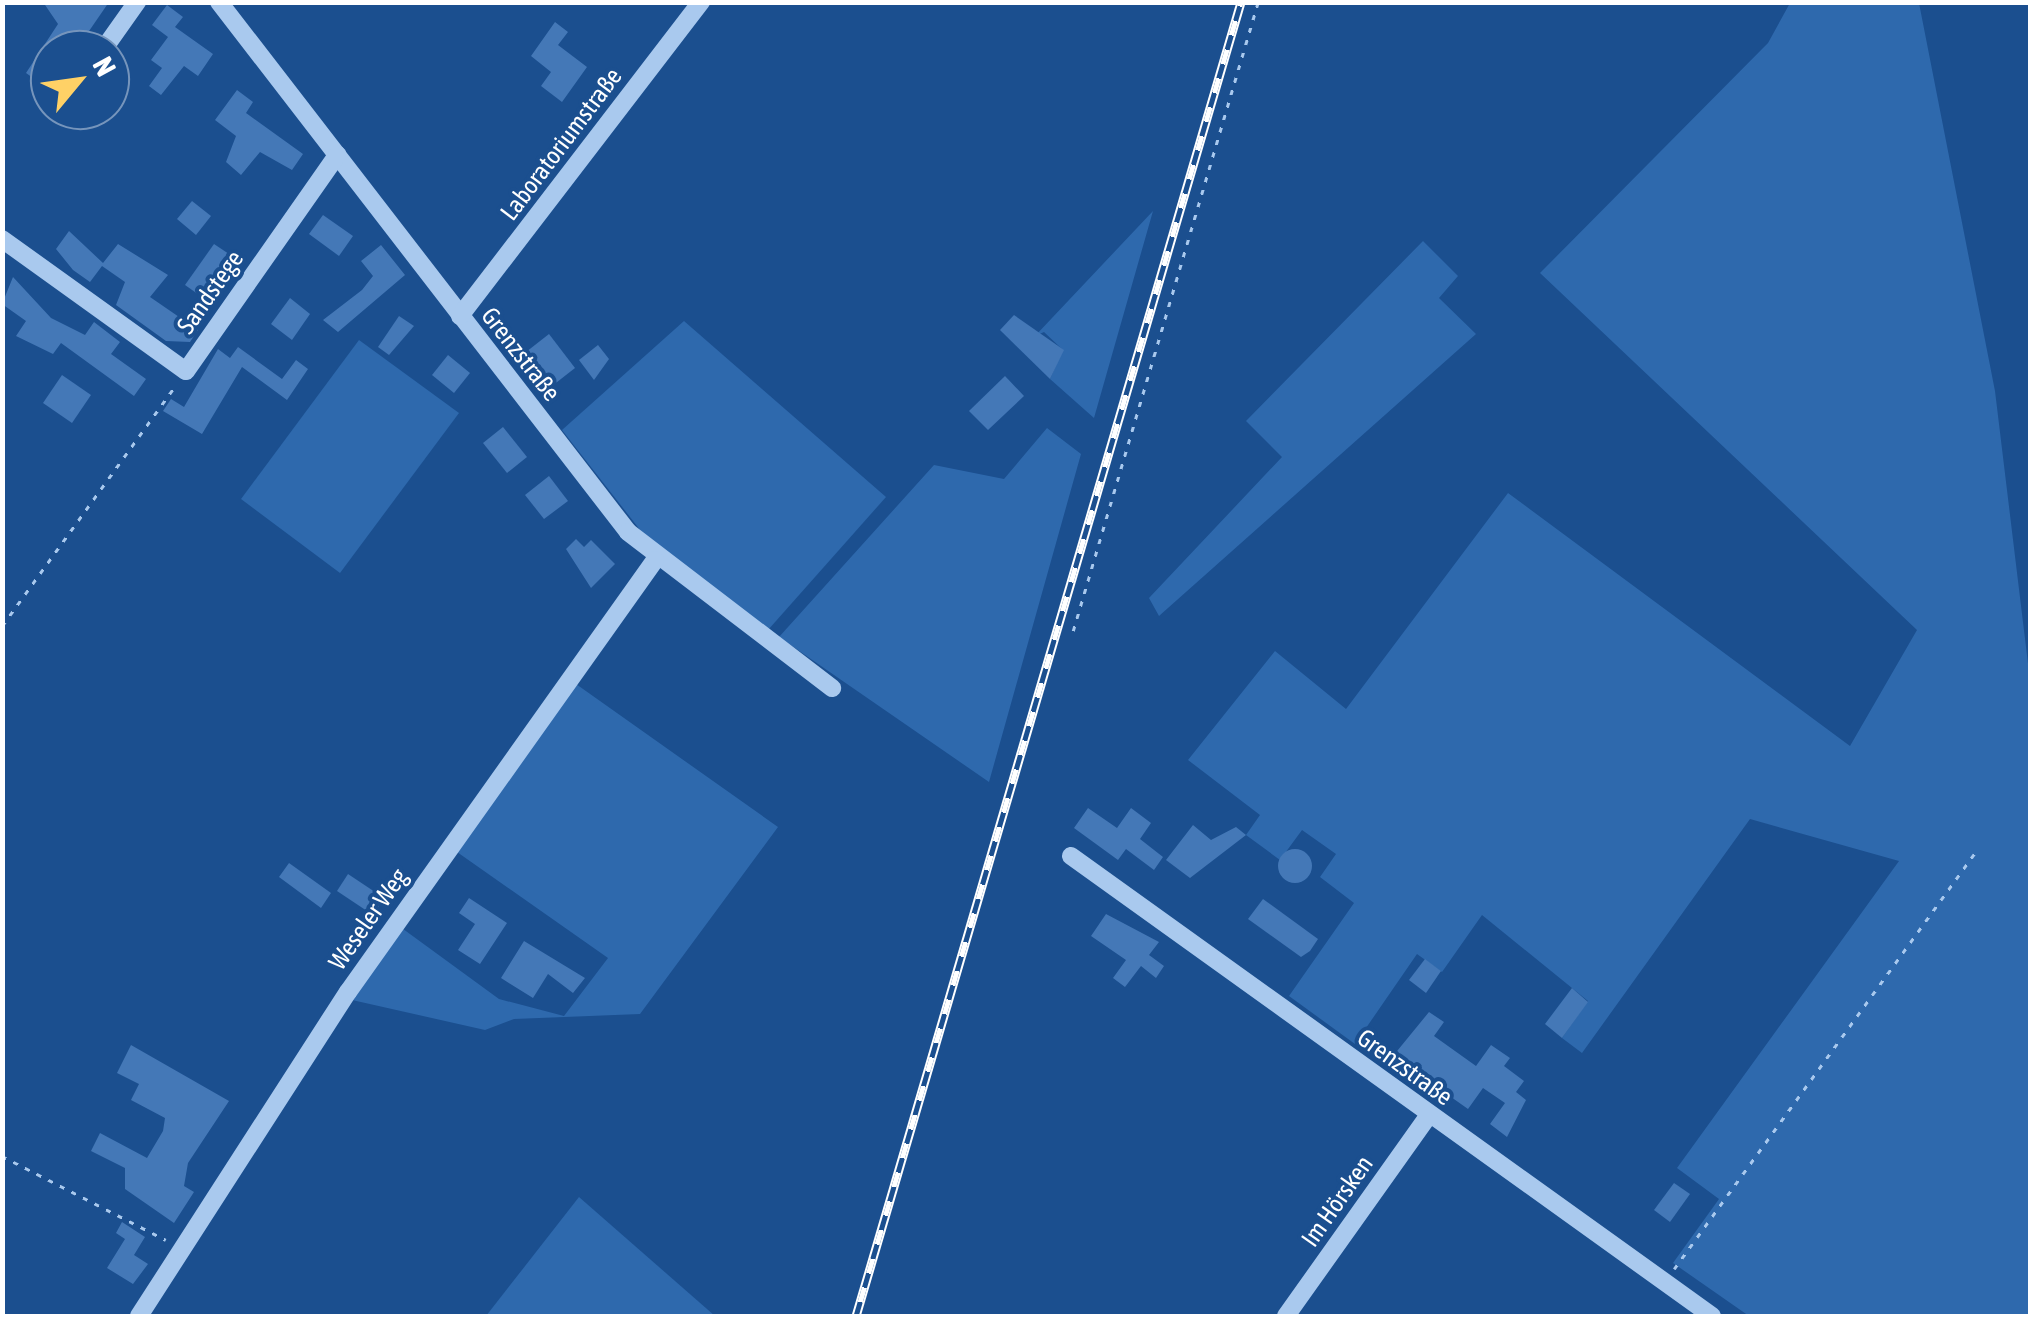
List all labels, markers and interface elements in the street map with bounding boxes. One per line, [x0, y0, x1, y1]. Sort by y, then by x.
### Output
north arrow [30, 30, 130, 130]
text: N [86, 51, 122, 81]
street label: Laboratoriumstraße [494, 62, 628, 226]
street label: Sandstege [171, 245, 249, 339]
street label: Grenzstraße [475, 301, 567, 407]
street label: Weseler Weg [322, 863, 414, 975]
street label: Grenzstraße [1351, 1022, 1459, 1112]
street label: Im Hörsken [1295, 1150, 1379, 1252]

